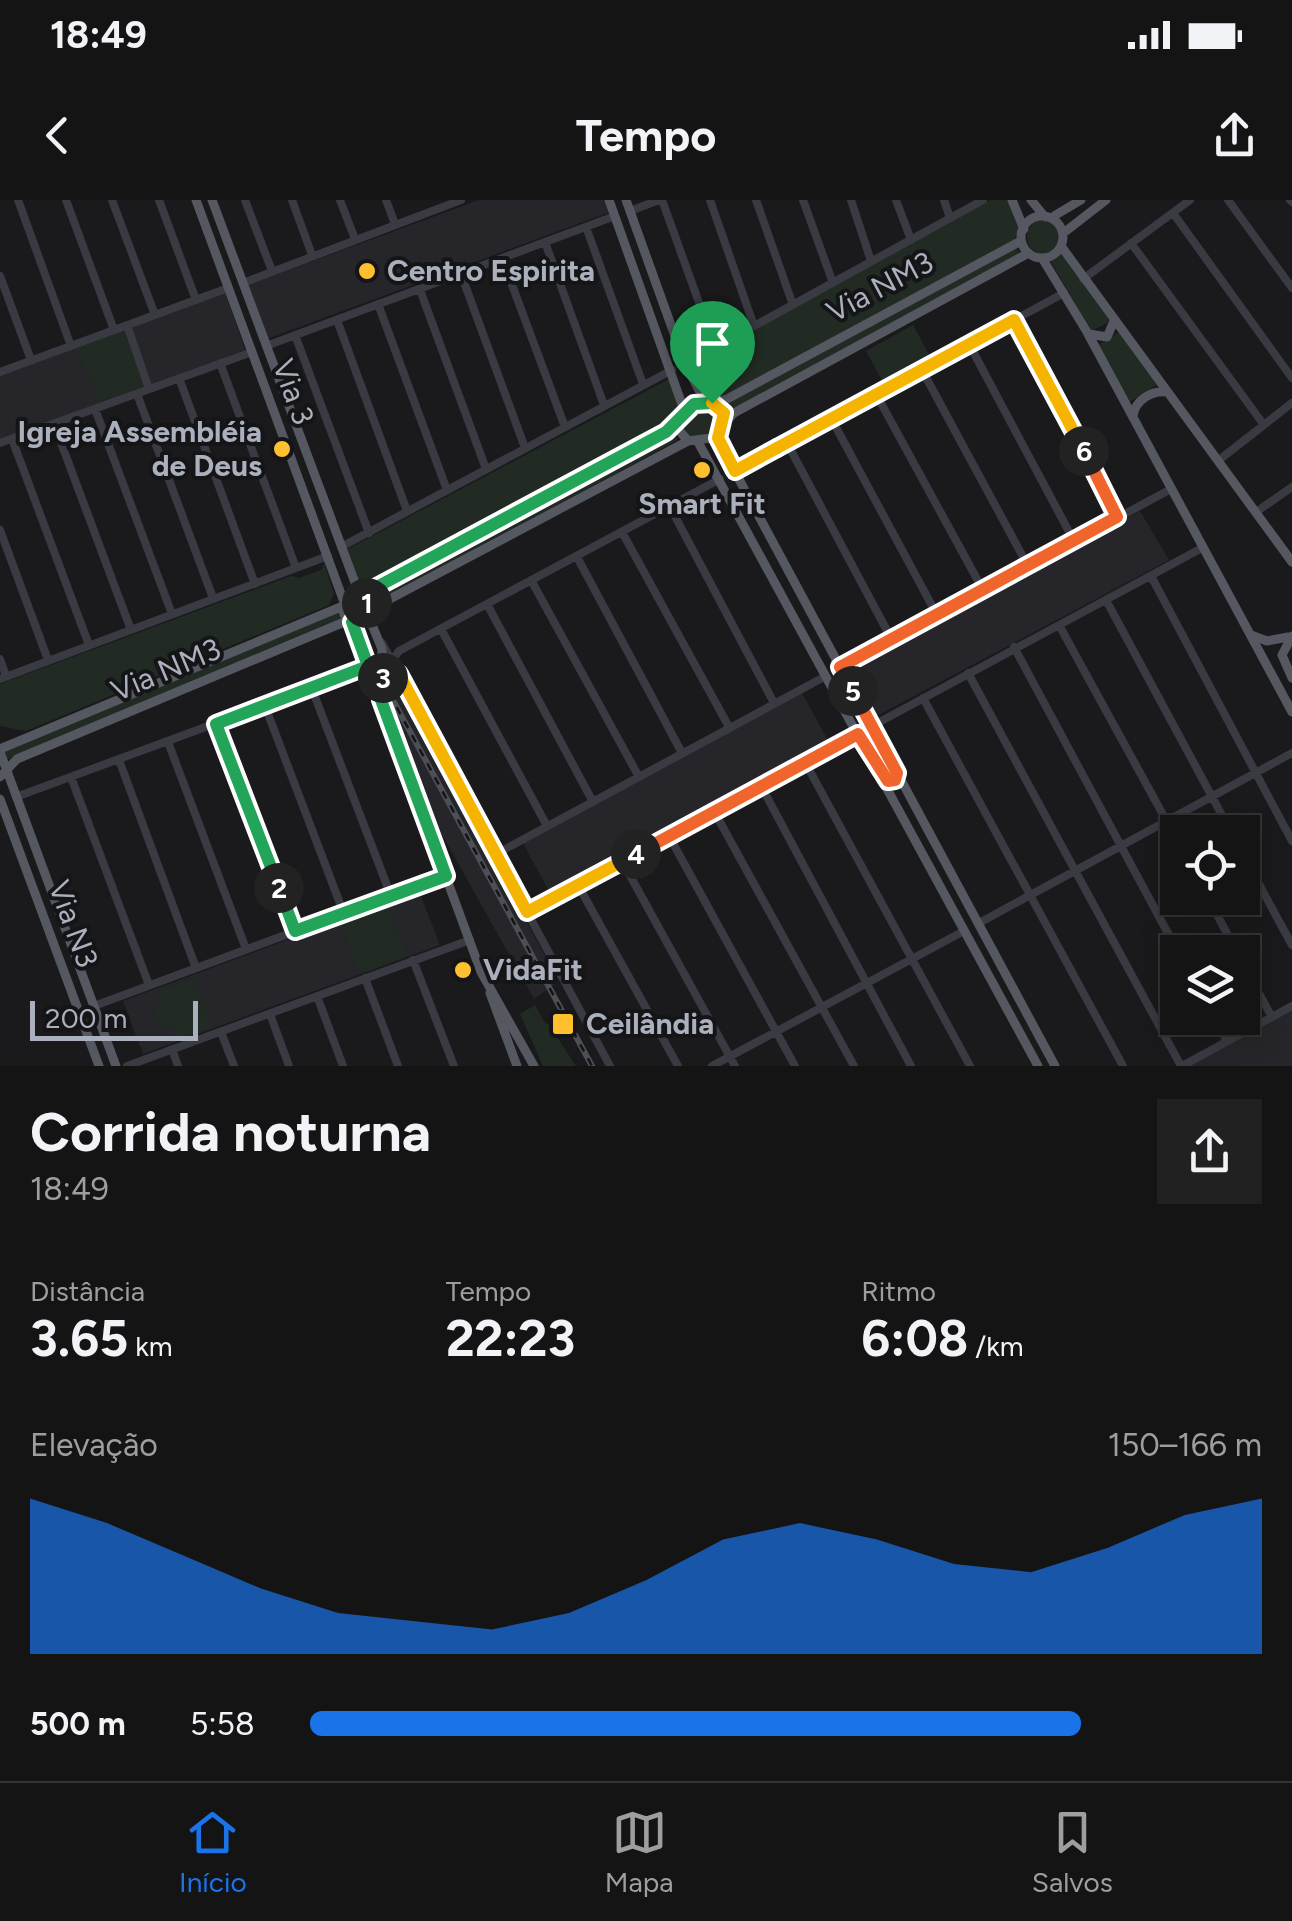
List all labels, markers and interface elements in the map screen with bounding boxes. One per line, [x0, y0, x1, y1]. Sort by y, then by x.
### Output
text: 18:49 [50, 12, 147, 58]
icon: back [30, 108, 85, 163]
text: Tempo [576, 108, 716, 162]
icon: share [1207, 108, 1262, 163]
street label: Via NM3 [820, 243, 939, 330]
place label: Centro Espirita [387, 252, 595, 289]
marker: Centro Espirita [356, 260, 378, 282]
pin [670, 301, 755, 404]
icon: arrive [685, 316, 740, 371]
street label: Via 3 [265, 354, 322, 430]
place label: Igreja Assembléia de Deus [18, 413, 262, 484]
pin: 6 [1059, 426, 1109, 476]
text: 6 [1076, 434, 1092, 468]
marker: Igreja Assembléia de Deus [271, 438, 293, 460]
marker: Smart Fit [691, 459, 713, 481]
place label: Smart Fit [638, 485, 766, 522]
pin: 1 [342, 578, 392, 628]
text: 1 [361, 586, 373, 620]
street label: Via NM3 [105, 630, 226, 709]
pin: 3 [358, 653, 408, 703]
text: 3 [375, 661, 391, 695]
pin: 5 [828, 666, 878, 716]
text: 5 [845, 674, 861, 708]
map controls [1160, 815, 1260, 1035]
button: locate [1160, 815, 1260, 915]
pin: 4 [611, 829, 661, 879]
text: 4 [627, 837, 645, 871]
pin: 2 [254, 863, 304, 913]
text: 2 [271, 871, 287, 905]
street label: Via N3 [41, 875, 106, 972]
button: layers [1160, 935, 1260, 1035]
place label: VidaFit [483, 951, 583, 988]
marker: VidaFit [452, 959, 474, 981]
scale bar [30, 996, 198, 1040]
text: 200 m [45, 1001, 127, 1035]
place label: Ceilândia [586, 1005, 714, 1042]
marker: Ceilândia [550, 1011, 576, 1037]
text: Corrida noturna [30, 1099, 431, 1165]
button: share [1157, 1099, 1262, 1204]
text: 18:49 [30, 1170, 109, 1208]
text: Distância [30, 1274, 145, 1308]
text: Tempo [446, 1274, 531, 1308]
text: Ritmo [861, 1274, 936, 1308]
text: 3.65 [30, 1308, 128, 1369]
text: 22:23 [446, 1308, 575, 1369]
text: 6:08 [861, 1308, 968, 1369]
text: km [128, 1329, 173, 1363]
text: /km [968, 1329, 1024, 1363]
text: Elevação [30, 1426, 158, 1464]
text: 150–166 m [1108, 1426, 1262, 1464]
text: 500 m [30, 1705, 126, 1743]
text: 5:58 [190, 1705, 255, 1743]
tab: Início [179, 1805, 247, 1899]
tab: Mapa [605, 1805, 674, 1899]
tab: Salvos [1032, 1805, 1113, 1899]

